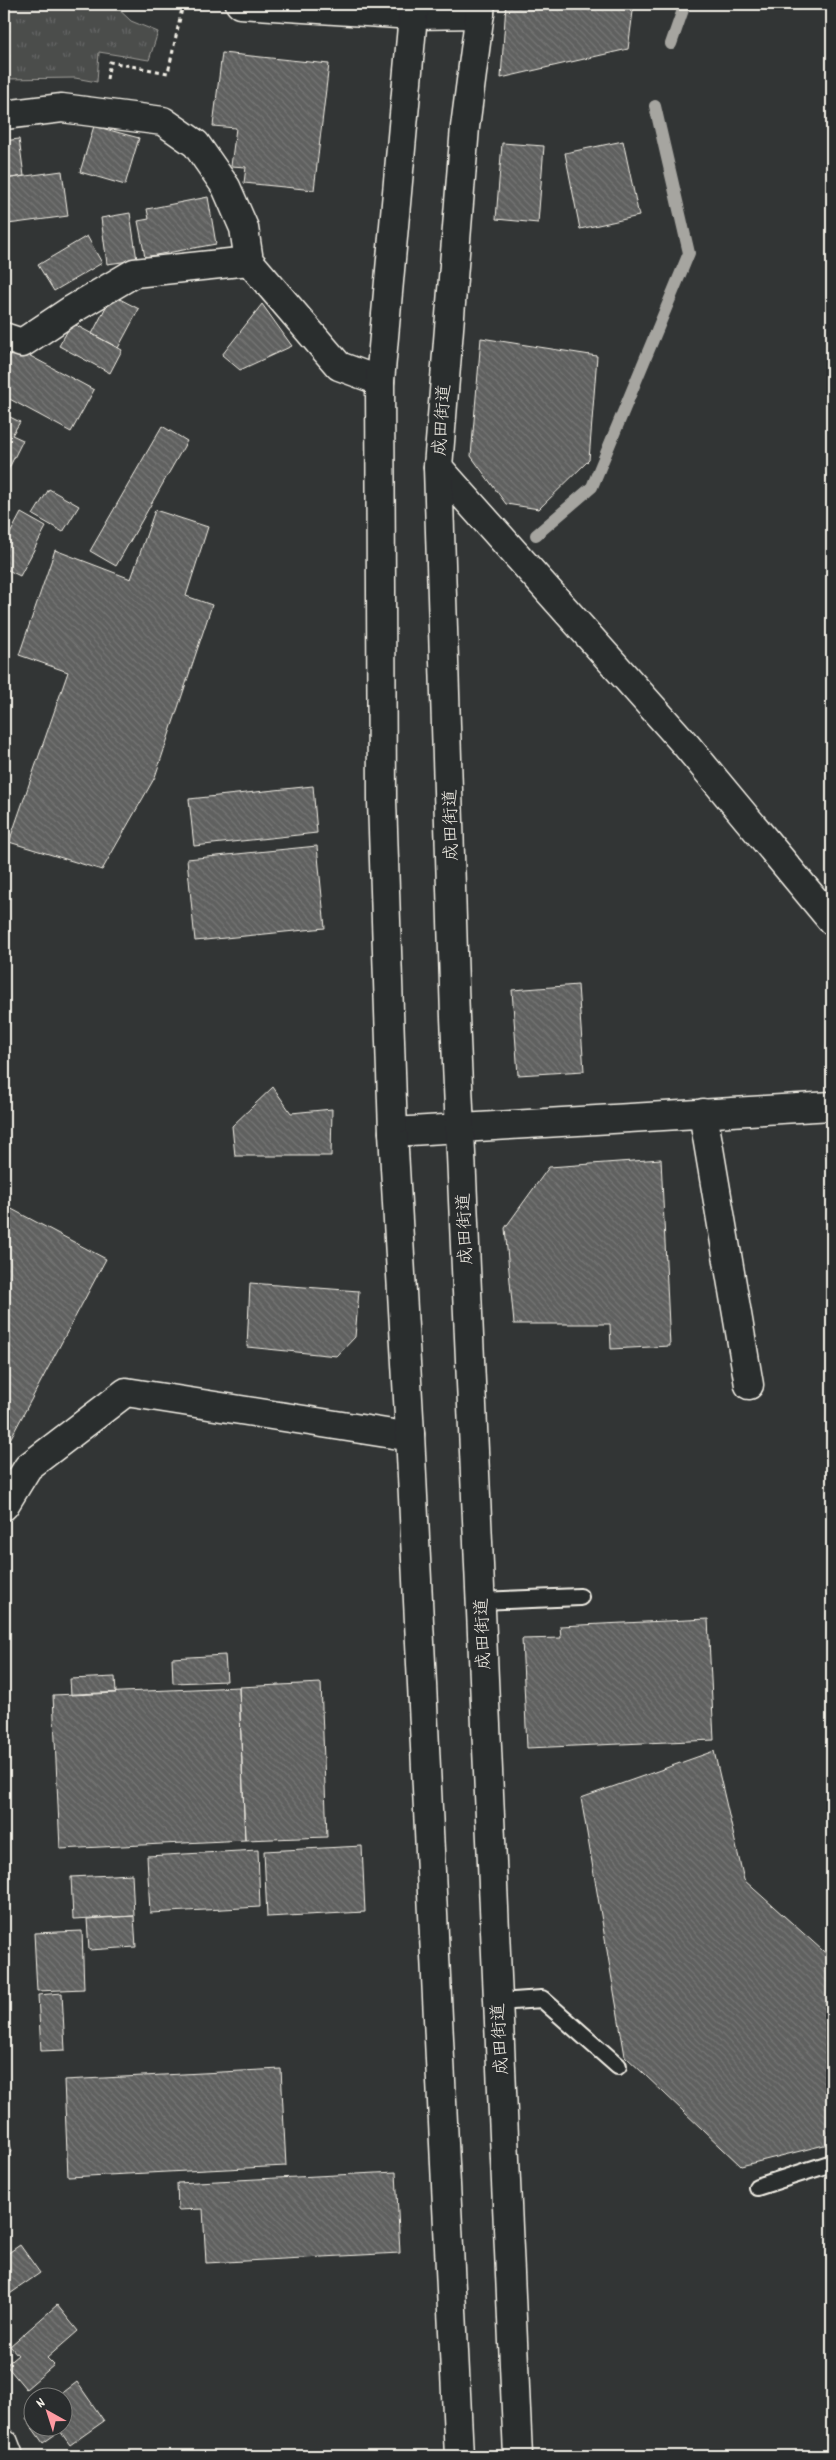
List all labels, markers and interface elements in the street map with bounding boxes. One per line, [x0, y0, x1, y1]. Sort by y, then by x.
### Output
street label: 成田街道 [429, 383, 458, 457]
street label: 成田街道 [439, 789, 466, 861]
street label: 成田街道 [453, 1192, 480, 1265]
street label: 成田街道 [471, 1597, 498, 1670]
street label: 成田街道 [487, 2002, 516, 2075]
north arrow [22, 2388, 72, 2438]
text: N [32, 2393, 50, 2413]

